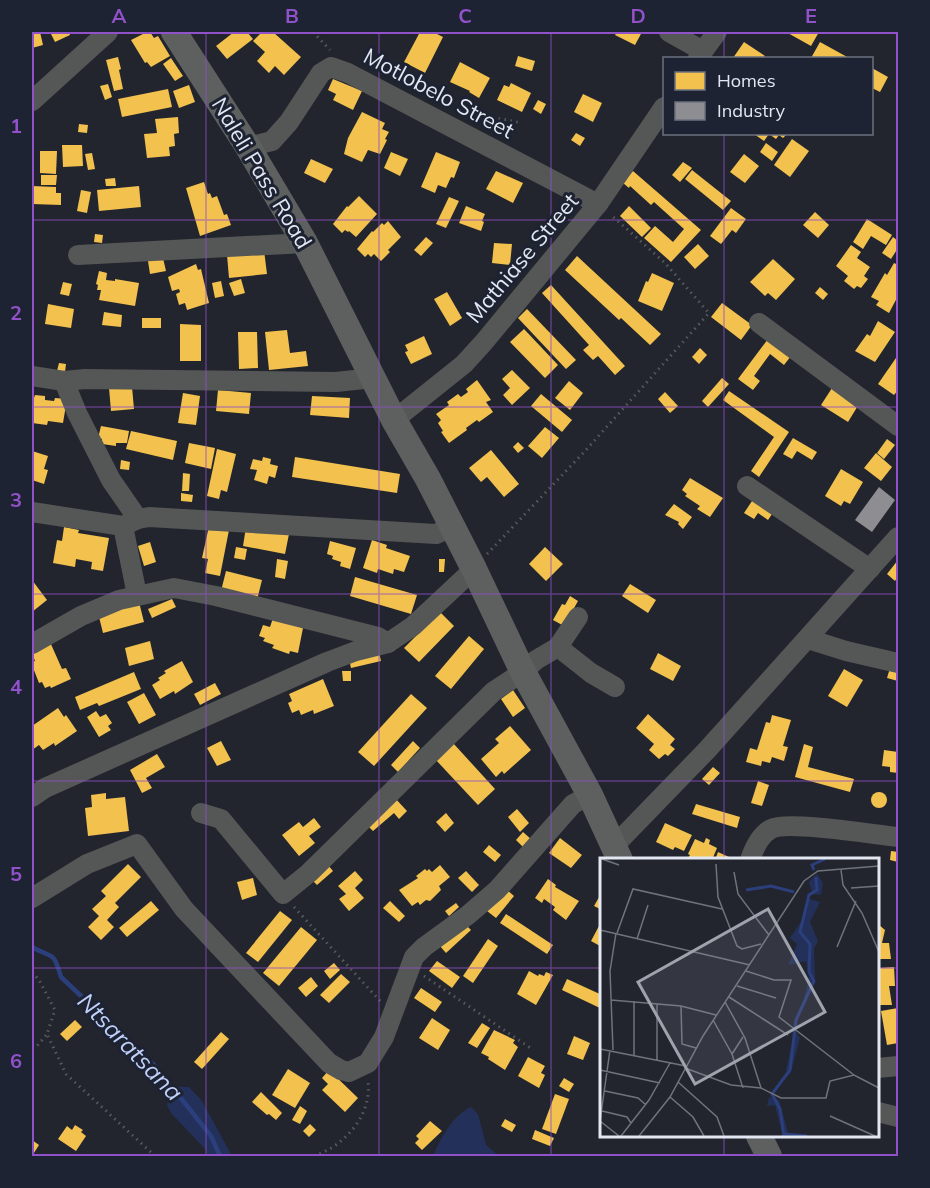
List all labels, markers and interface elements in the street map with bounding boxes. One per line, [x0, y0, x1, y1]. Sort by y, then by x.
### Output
text: A [112, 3, 127, 28]
text: B [285, 3, 299, 28]
text: C [458, 3, 472, 28]
text: D [630, 3, 646, 28]
text: E [805, 3, 817, 28]
street label: Motlobelo Street [359, 42, 519, 145]
legend [663, 57, 873, 135]
text: Homes [717, 69, 776, 92]
street label: Naleli Pass Road [206, 92, 318, 254]
text: Industry [717, 99, 786, 122]
text: 1 [10, 113, 22, 138]
street label: Mathiase Street [460, 187, 585, 329]
text: 2 [10, 300, 22, 325]
text: 3 [10, 487, 22, 512]
text: 4 [10, 674, 22, 699]
inset map [600, 858, 879, 1137]
text: 5 [10, 861, 22, 886]
water label: Ntsaratsana [72, 986, 190, 1107]
text: 6 [10, 1048, 22, 1073]

